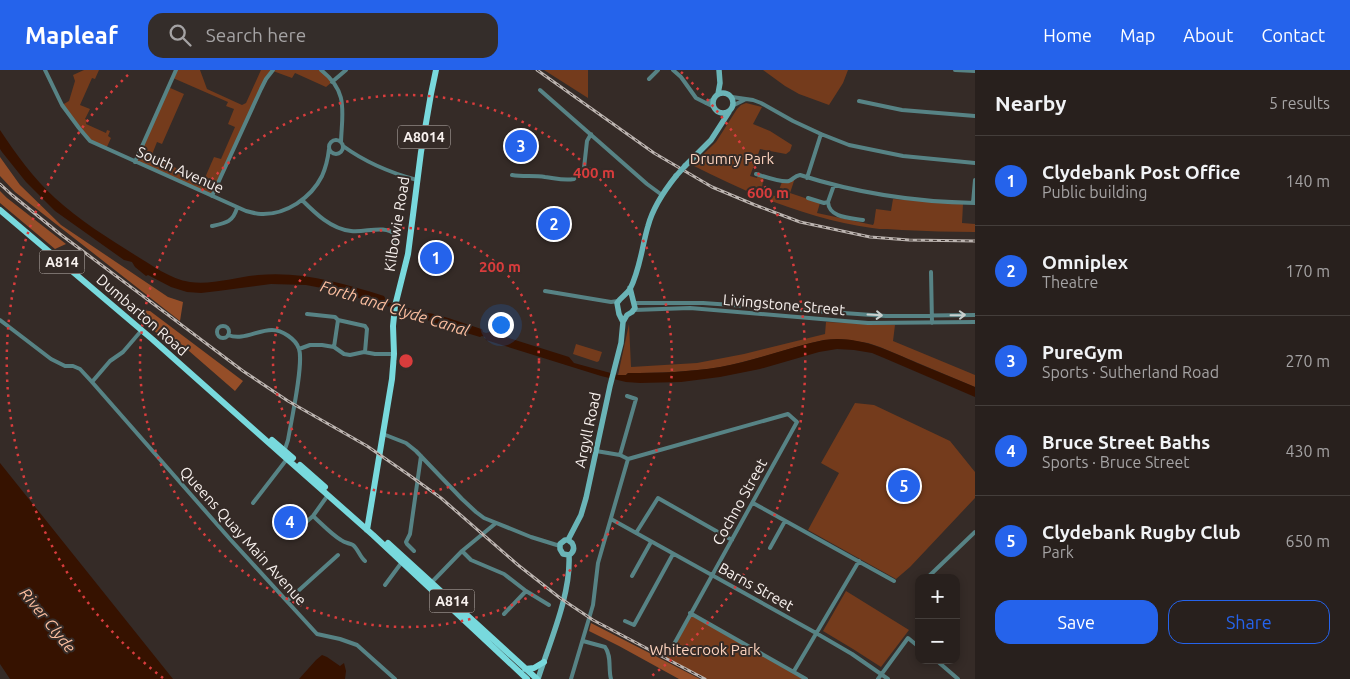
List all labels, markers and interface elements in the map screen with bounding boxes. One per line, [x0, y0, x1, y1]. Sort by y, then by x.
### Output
search box [148, 13, 498, 58]
icon: search [166, 21, 194, 49]
text: Mapleaf [25, 22, 118, 49]
text: Search here [206, 24, 306, 46]
text: Home [1043, 25, 1092, 45]
text: Map [1120, 25, 1155, 45]
text: About [1183, 25, 1233, 45]
text: Contact [1261, 25, 1325, 45]
text: Nearby [995, 91, 1066, 115]
text: 5 results [1269, 94, 1330, 112]
road number: A8014 [398, 126, 450, 148]
pin: 3 [505, 127, 537, 165]
street label: South Avenue [134, 143, 226, 196]
park label: Drumry Park [690, 150, 775, 167]
text: Clydebank Post Office [1042, 161, 1240, 183]
text: 400 m [573, 164, 615, 181]
text: 1 [1006, 172, 1016, 190]
text: 140 m [1285, 172, 1330, 190]
street label: Kilbowie Road [381, 175, 412, 273]
text: Public building [1042, 183, 1147, 201]
text: 600 m [747, 184, 789, 201]
pin: 2 [538, 205, 570, 243]
pin: 1 [420, 239, 452, 277]
road number: A814 [40, 250, 84, 273]
text: Omniplex [1042, 251, 1128, 273]
text: 200 m [479, 258, 521, 275]
text: 2 [1006, 262, 1016, 280]
text: 170 m [1285, 262, 1330, 280]
street label: Dumbarton Road [93, 270, 191, 359]
text: Theatre [1042, 273, 1098, 291]
water label: Forth and Clyde Canal [318, 277, 472, 339]
street label: Livingstone Street [722, 291, 846, 318]
one-way arrow [867, 310, 883, 319]
one-way arrow [950, 310, 966, 320]
your location [488, 312, 514, 338]
text: PureGym [1042, 341, 1123, 363]
centre of rings [397, 352, 415, 370]
text: 3 [1006, 352, 1016, 370]
text: 270 m [1285, 352, 1330, 370]
text: Sports · Sutherland Road [1042, 363, 1219, 381]
street label: Argyll Road [571, 390, 604, 469]
text: Bruce Street Baths [1042, 431, 1210, 453]
text: 4 [1006, 442, 1016, 460]
text: 430 m [1285, 442, 1330, 460]
text: Sports · Bruce Street [1042, 453, 1190, 471]
street label: Cochno Street [709, 455, 770, 548]
street label: Queens Quay Main Avenue [177, 463, 310, 609]
pin: 5 [888, 467, 920, 505]
pin: 4 [274, 503, 306, 541]
text: Clydebank Rugby Club [1042, 521, 1241, 543]
text: 5 [1006, 532, 1016, 550]
text: 650 m [1285, 532, 1330, 550]
text: Park [1042, 543, 1074, 561]
street label: Barns Street [716, 559, 797, 614]
map controls [915, 574, 960, 664]
button: + [915, 574, 960, 619]
water label: River Clyde [16, 584, 80, 656]
road number: A814 [430, 590, 474, 612]
button: Save [995, 600, 1158, 644]
button: Share [1168, 600, 1330, 644]
button: − [915, 619, 960, 664]
park label: Whitecrook Park [649, 641, 761, 658]

